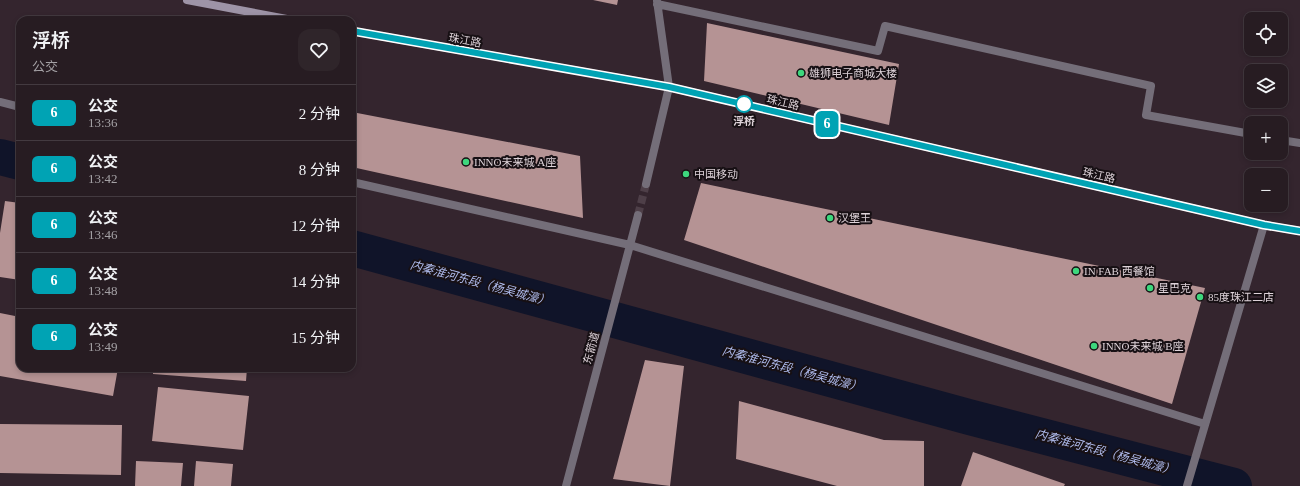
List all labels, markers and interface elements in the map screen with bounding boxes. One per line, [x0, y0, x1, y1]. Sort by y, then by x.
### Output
map controls [1244, 12, 1288, 212]
button: locate [1244, 12, 1288, 56]
button: heart [298, 29, 340, 71]
text: 浮桥 [32, 30, 70, 51]
street label: 珠江路 [448, 31, 482, 49]
text: 公交 [32, 59, 58, 74]
button: layers [1244, 64, 1288, 108]
place label: 雄狮电子商城大楼 [809, 67, 897, 79]
marker: 雄狮电子商城大楼 [796, 68, 806, 78]
street label: 珠江路 [766, 92, 800, 112]
marker: 浮桥 [735, 95, 753, 113]
text: 公交 [88, 98, 118, 114]
text: 6 [51, 105, 58, 120]
text: 2 分钟 [299, 106, 340, 122]
line badge: 6 [814, 111, 840, 137]
text: 13:36 [88, 115, 118, 130]
place label: 浮桥 [733, 115, 755, 127]
text: 6 [824, 116, 831, 131]
button: + [1244, 116, 1288, 160]
text: 公交 [88, 154, 118, 170]
place label: INNO未来城 A座 [474, 156, 556, 168]
marker: INNO未来城 A座 [461, 157, 471, 167]
text: 6 [51, 161, 58, 176]
text: 8 分钟 [299, 162, 340, 178]
street label: 珠江路 [1082, 165, 1116, 185]
place label: 中国移动 [694, 168, 738, 180]
button: − [1244, 168, 1288, 212]
marker: 中国移动 [681, 169, 691, 179]
text: 13:42 [88, 171, 118, 186]
text: 公交 [88, 210, 118, 226]
place label: 汉堡王 [838, 212, 871, 224]
marker: 汉堡王 [825, 213, 835, 223]
text: 6 [51, 217, 58, 232]
text: 12 分钟 [291, 218, 340, 234]
text: 13:46 [88, 227, 118, 242]
water label: 内秦淮河东段（杨吴城濠） [409, 258, 551, 308]
place label: IN FAB 西餐馆 [1084, 265, 1155, 277]
text: 公交 [88, 266, 118, 282]
marker: IN FAB 西餐馆 [1071, 266, 1081, 276]
text: 6 [51, 273, 58, 288]
text: 14 分钟 [291, 274, 340, 290]
place label: 星巴克 [1158, 282, 1191, 294]
text: 13:48 [88, 283, 118, 298]
marker: 星巴克 [1145, 283, 1155, 293]
place label: 85度珠江二店 [1208, 291, 1274, 303]
marker: 85度珠江二店 [1195, 292, 1205, 302]
text: 公交 [88, 322, 118, 338]
text: 6 [51, 329, 58, 344]
text: 15 分钟 [291, 330, 340, 346]
street label: 东箭道 [581, 331, 601, 365]
text: 13:49 [88, 339, 118, 354]
place label: INNO未来城 B座 [1102, 340, 1184, 352]
marker: INNO未来城 B座 [1089, 341, 1099, 351]
water label: 内秦淮河东段（杨吴城濠） [721, 344, 863, 394]
water label: 内秦淮河东段（杨吴城濠） [1034, 427, 1176, 477]

